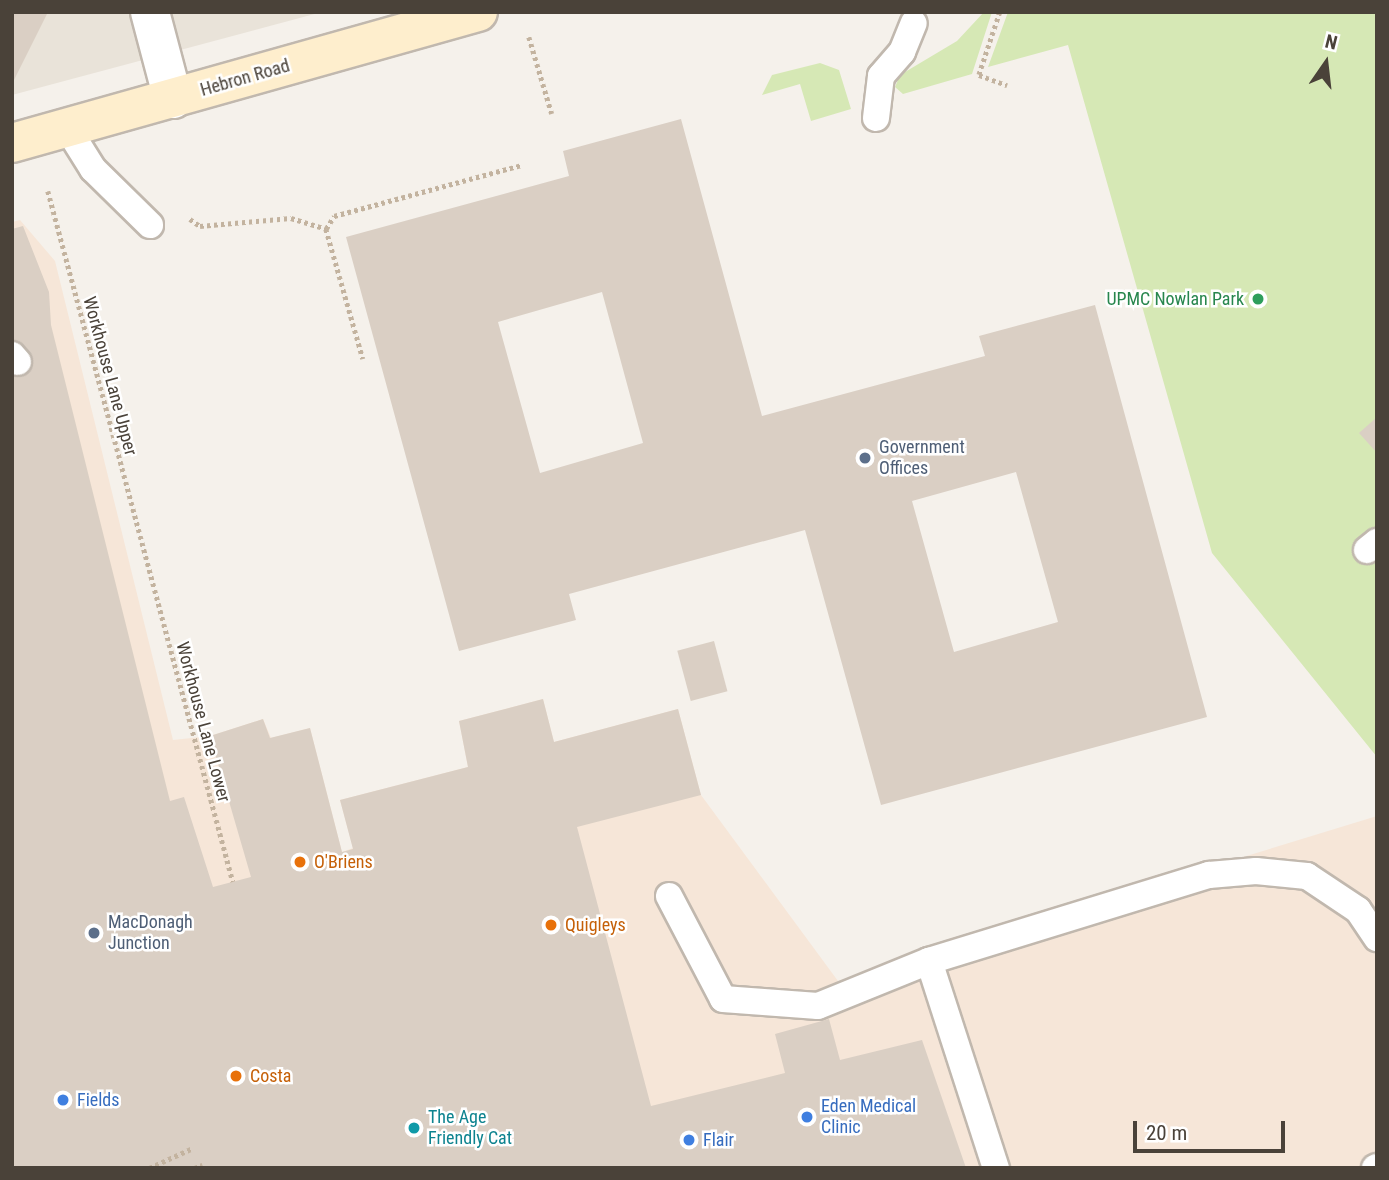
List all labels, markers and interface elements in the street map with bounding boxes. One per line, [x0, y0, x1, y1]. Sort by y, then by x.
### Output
north arrow [1291, 28, 1361, 98]
text: N [1323, 30, 1340, 55]
street label: Hebron Road [198, 55, 292, 101]
place label: UPMC Nowlan Park [1106, 288, 1244, 310]
marker: UPMC Nowlan Park [1250, 291, 1266, 307]
street label: Workhouse Lane Upper [78, 294, 142, 458]
place label: Government Offices [879, 437, 965, 480]
marker: Government Offices [857, 450, 873, 466]
street label: Workhouse Lane Lower [171, 640, 235, 804]
place label: O'Briens [314, 851, 373, 873]
marker: O'Briens [292, 854, 308, 870]
place label: MacDonagh Junction [108, 912, 193, 954]
place label: Quigleys [565, 914, 626, 936]
marker: Quigleys [543, 917, 559, 933]
marker: MacDonagh Junction [86, 925, 102, 941]
place label: Costa [250, 1065, 291, 1087]
marker: Costa [228, 1068, 244, 1084]
place label: Fields [77, 1089, 119, 1111]
marker: Fields [55, 1092, 71, 1108]
place label: Eden Medical Clinic [821, 1096, 916, 1138]
scale bar [1137, 1106, 1289, 1150]
place label: The Age Friendly Cat [428, 1107, 512, 1150]
marker: Eden Medical Clinic [799, 1109, 815, 1125]
marker: The Age Friendly Cat [406, 1120, 422, 1136]
text: 20 m [1146, 1121, 1187, 1145]
place label: Flair [703, 1129, 734, 1151]
marker: Flair [681, 1132, 697, 1148]

